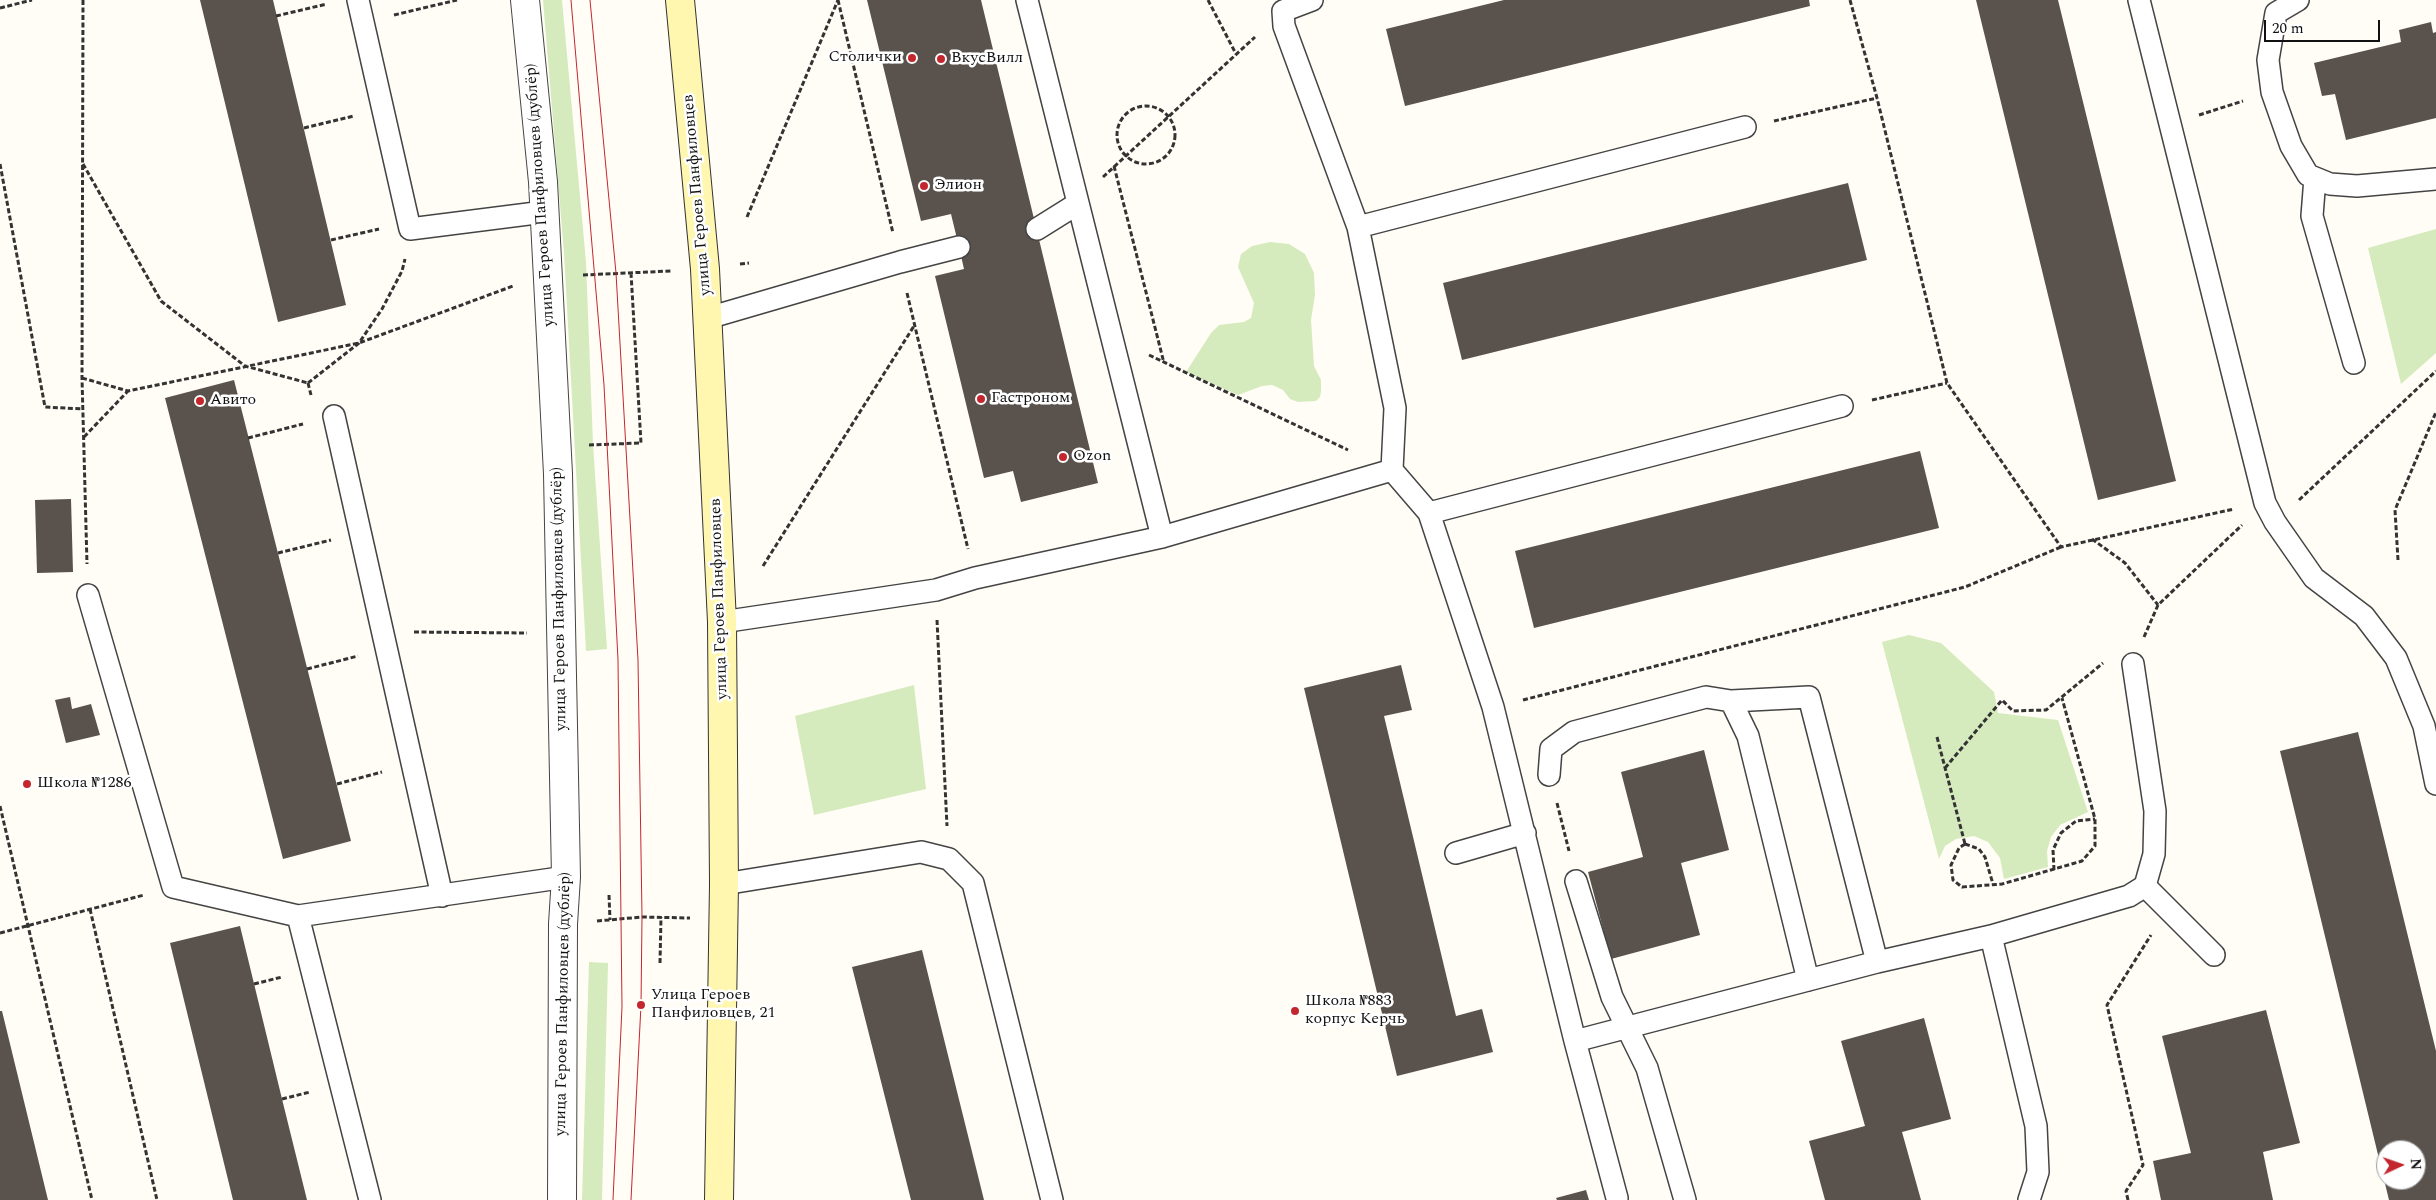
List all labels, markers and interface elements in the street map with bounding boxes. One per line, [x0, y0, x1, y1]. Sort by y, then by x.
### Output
scale bar [2266, 10, 2382, 42]
text: 20 m [2272, 17, 2304, 40]
place label: Столички [829, 48, 902, 68]
place label: ВкусВилл [951, 49, 1023, 69]
marker: Столички [906, 52, 918, 64]
marker: ВкусВилл [935, 53, 947, 65]
street label: улица Героев Панфиловцев (дублёр) [522, 63, 560, 327]
street label: улица Героев Панфиловцев [680, 94, 716, 296]
place label: Элион [934, 176, 982, 196]
marker: Элион [918, 180, 930, 192]
place label: Гастроном [991, 389, 1070, 409]
place label: Авито [210, 391, 256, 411]
marker: Гастроном [975, 393, 987, 405]
marker: Авито [194, 395, 206, 407]
place label: Ozon [1073, 447, 1111, 467]
marker: Ozon [1057, 451, 1069, 463]
street label: улица Героев Панфиловцев (дублёр) [548, 467, 572, 731]
street label: улица Героев Панфиловцев [707, 498, 733, 700]
place label: Школа №1286 [37, 774, 132, 794]
marker: Школа №1286 [21, 778, 33, 790]
street label: улица Героев Панфиловцев (дублёр) [552, 872, 576, 1136]
place label: Улица Героев Панфиловцев, 21 [651, 986, 776, 1024]
place label: Школа №883 корпус Керчь [1305, 992, 1405, 1030]
marker: Улица Героев Панфиловцев, 21 [635, 999, 647, 1011]
marker: Школа №883 корпус Керчь [1289, 1005, 1301, 1017]
north arrow [2376, 1140, 2426, 1190]
text: N [2405, 1158, 2426, 1171]

